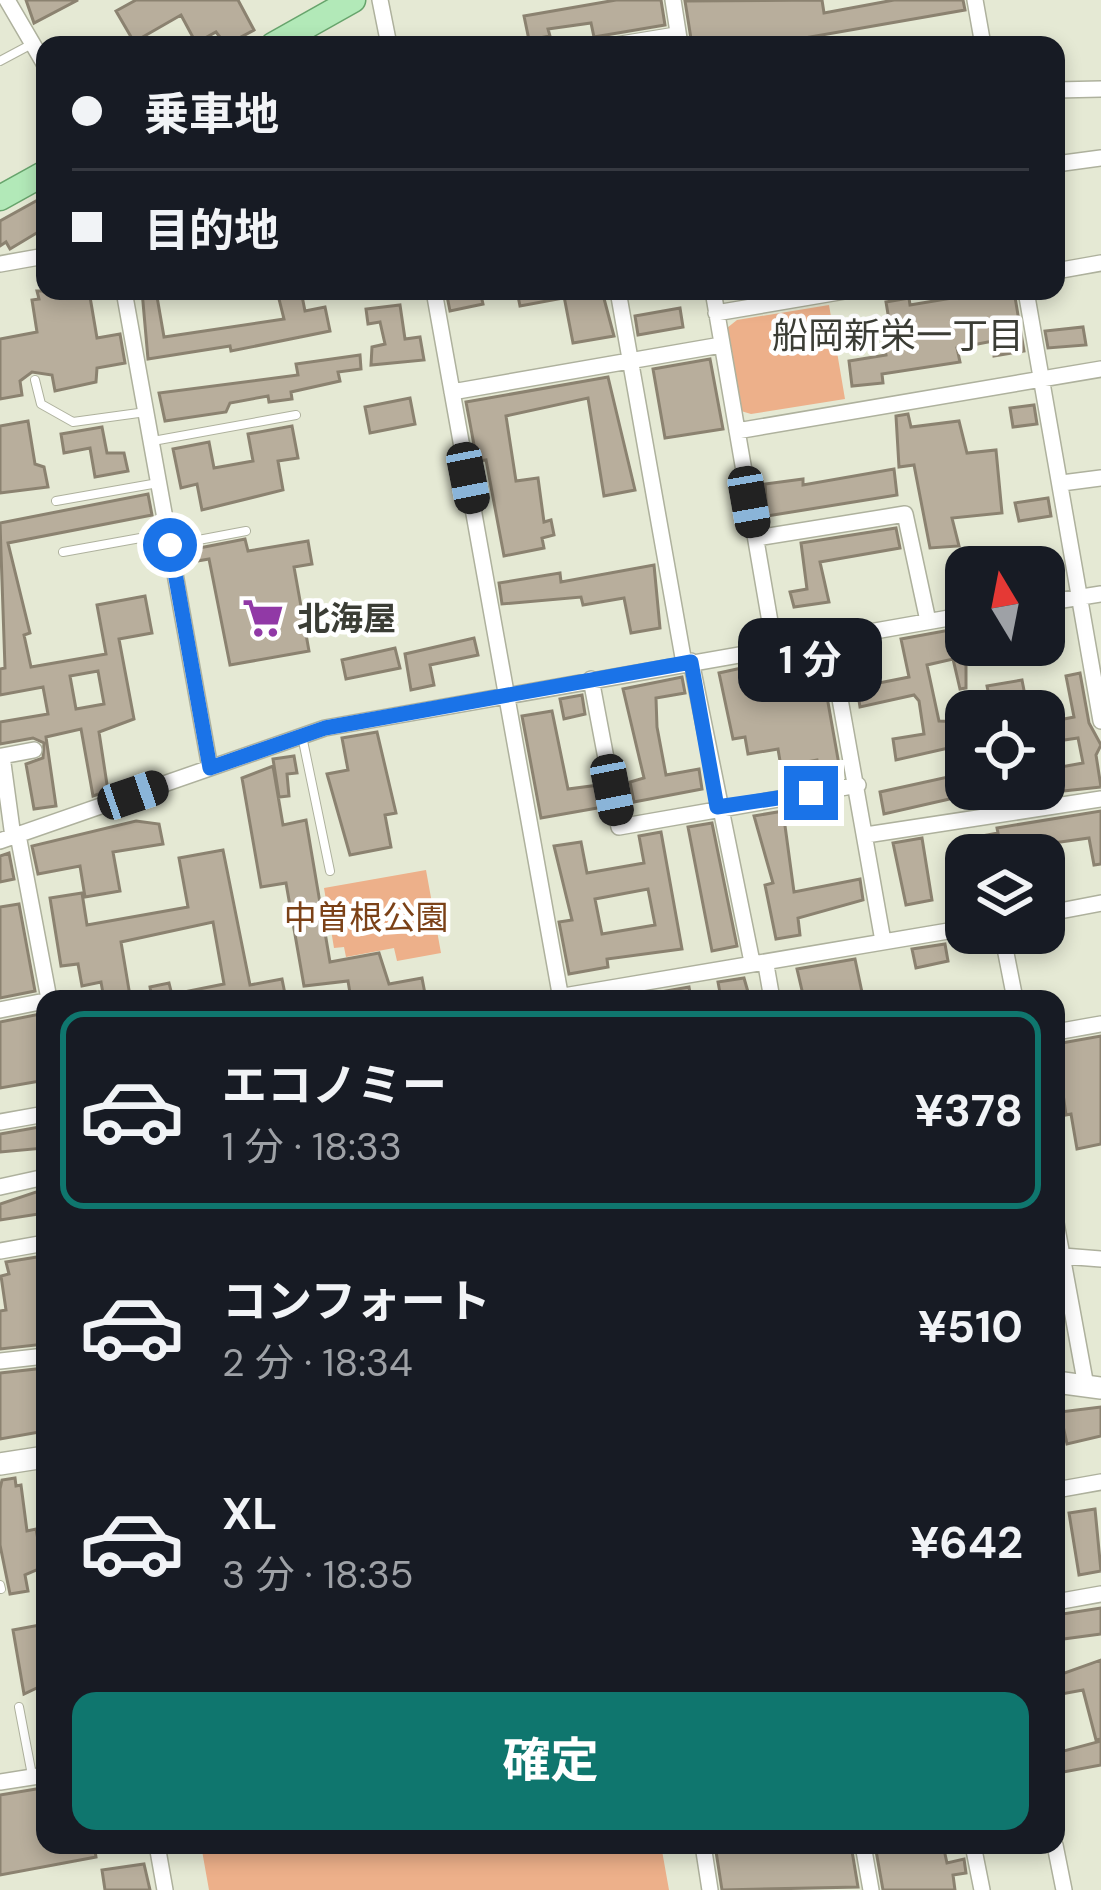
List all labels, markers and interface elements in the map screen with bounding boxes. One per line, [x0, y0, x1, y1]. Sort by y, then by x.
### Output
text: 乗車地 [144, 85, 279, 144]
text: 目的地 [144, 201, 279, 260]
district label: 船岡新栄一丁目 [772, 312, 1024, 359]
car [443, 439, 493, 517]
car [725, 463, 773, 541]
route start [143, 518, 197, 572]
north arrow [945, 546, 1065, 666]
map controls [945, 546, 1065, 954]
supermarket icon: 北海屋 [240, 595, 286, 641]
place label: 北海屋 [297, 597, 396, 640]
callout: 1 分 [739, 619, 883, 703]
text: 1 分 [779, 634, 841, 685]
button: locate [945, 690, 1065, 810]
car [587, 751, 637, 829]
car [93, 766, 173, 824]
route end [784, 766, 838, 820]
button: layers [945, 834, 1065, 954]
park label: 中曽根公園 [284, 896, 449, 939]
icon: car [78, 1056, 186, 1164]
text: エコノミー [222, 1056, 447, 1115]
text: ¥378 [915, 1081, 1023, 1140]
text: 1 分 · 18:33 [222, 1121, 402, 1172]
icon: car [78, 1272, 186, 1380]
text: コンフォート [222, 1272, 491, 1331]
text: ¥510 [918, 1297, 1023, 1356]
text: 2 分 · 18:34 [222, 1337, 413, 1388]
text: XL [222, 1484, 277, 1543]
icon: car [78, 1488, 186, 1596]
text: ¥642 [910, 1513, 1023, 1572]
text: 3 分 · 18:35 [222, 1549, 414, 1600]
button: 確定 [72, 1692, 1029, 1830]

